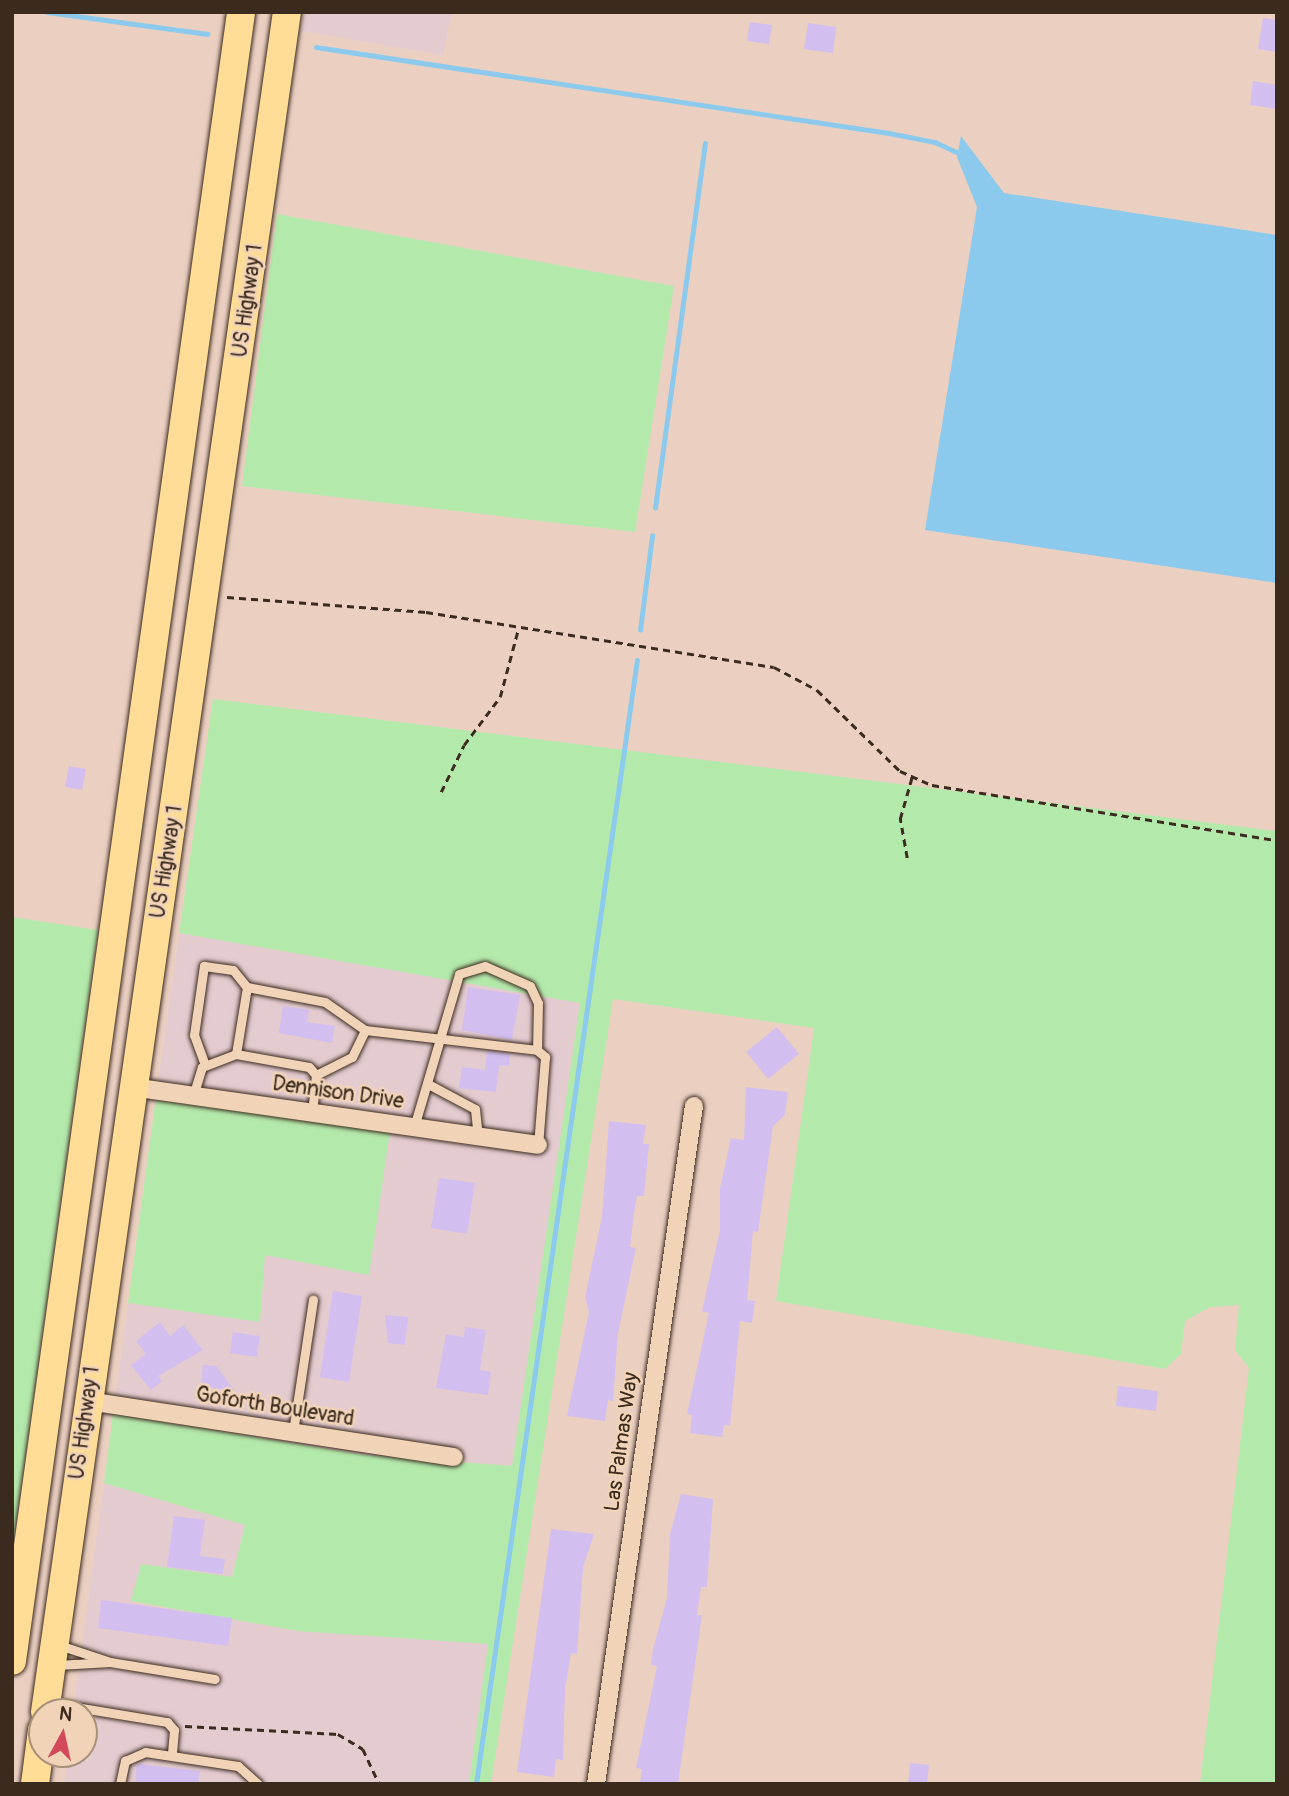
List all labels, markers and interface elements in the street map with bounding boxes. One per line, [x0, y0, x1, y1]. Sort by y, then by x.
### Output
street label: US Highway 1 [228, 243, 268, 359]
street label: US Highway 1 [146, 804, 188, 920]
street label: Dennison Drive [271, 1071, 405, 1115]
street label: US Highway 1 [65, 1365, 105, 1481]
street label: Las Palmas Way [600, 1371, 644, 1513]
street label: Goforth Boulevard [194, 1382, 356, 1432]
north arrow [28, 1698, 98, 1768]
text: N [58, 1701, 74, 1727]

